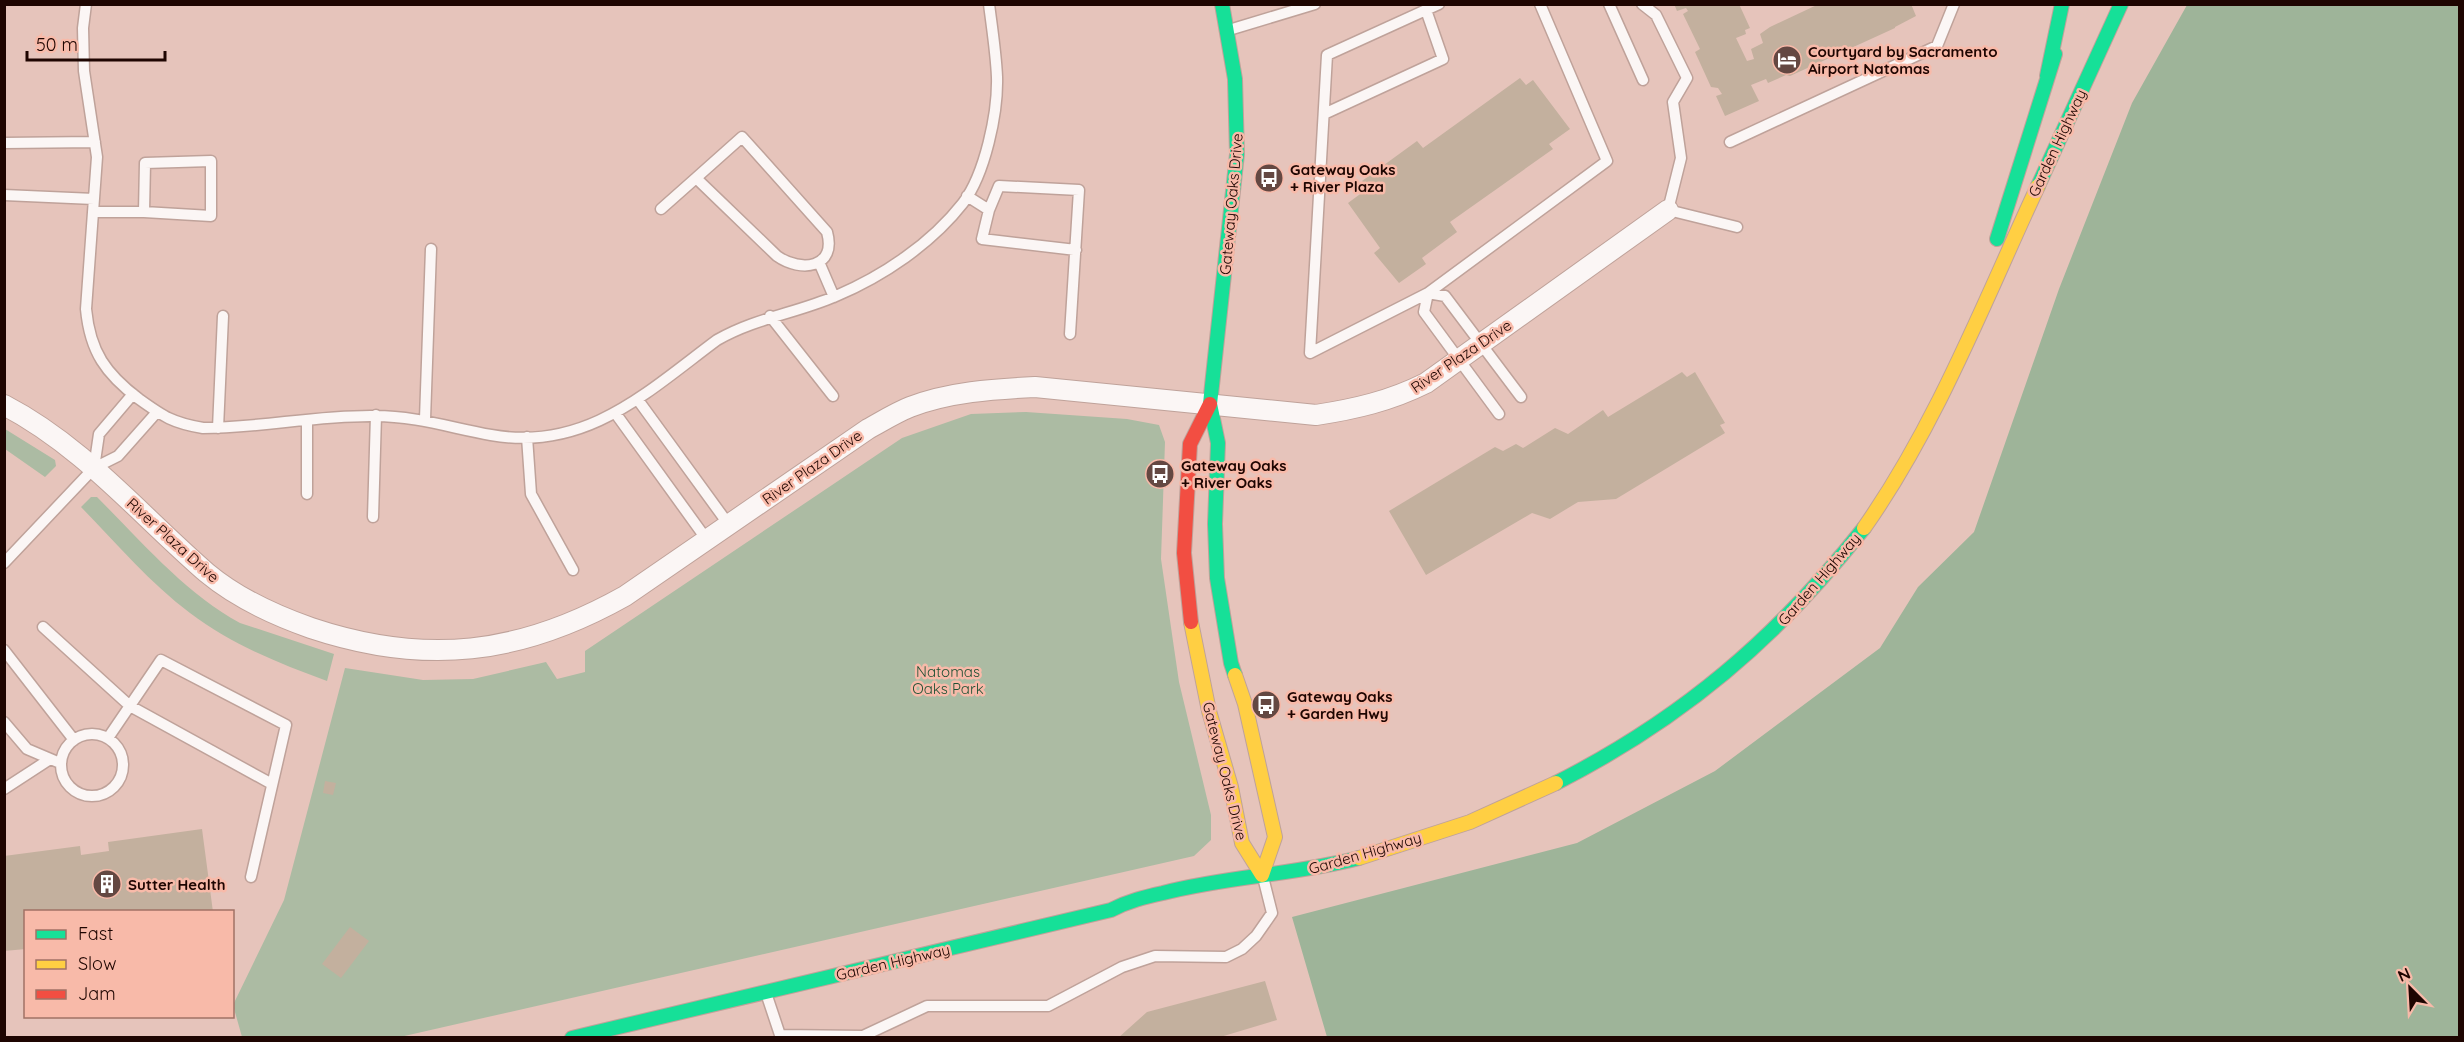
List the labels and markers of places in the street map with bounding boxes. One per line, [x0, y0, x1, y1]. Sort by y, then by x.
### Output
place label: Courtyard by Sacramento Airport Natomas [1808, 42, 1998, 78]
hotel icon: Courtyard by Sacramento Airport Natomas [1771, 44, 1803, 76]
place label: Gateway Oaks + River Plaza [1290, 160, 1395, 196]
bus stop icon: Gateway Oaks + River Plaza [1253, 162, 1285, 194]
place label: Gateway Oaks + River Oaks [1181, 456, 1286, 492]
bus stop icon: Gateway Oaks + River Oaks [1144, 458, 1176, 490]
place label: Gateway Oaks + Garden Hwy [1287, 687, 1392, 723]
bus stop icon: Gateway Oaks + Garden Hwy [1250, 689, 1282, 721]
building icon: Sutter Health [91, 868, 123, 900]
place label: Sutter Health [128, 875, 226, 894]

